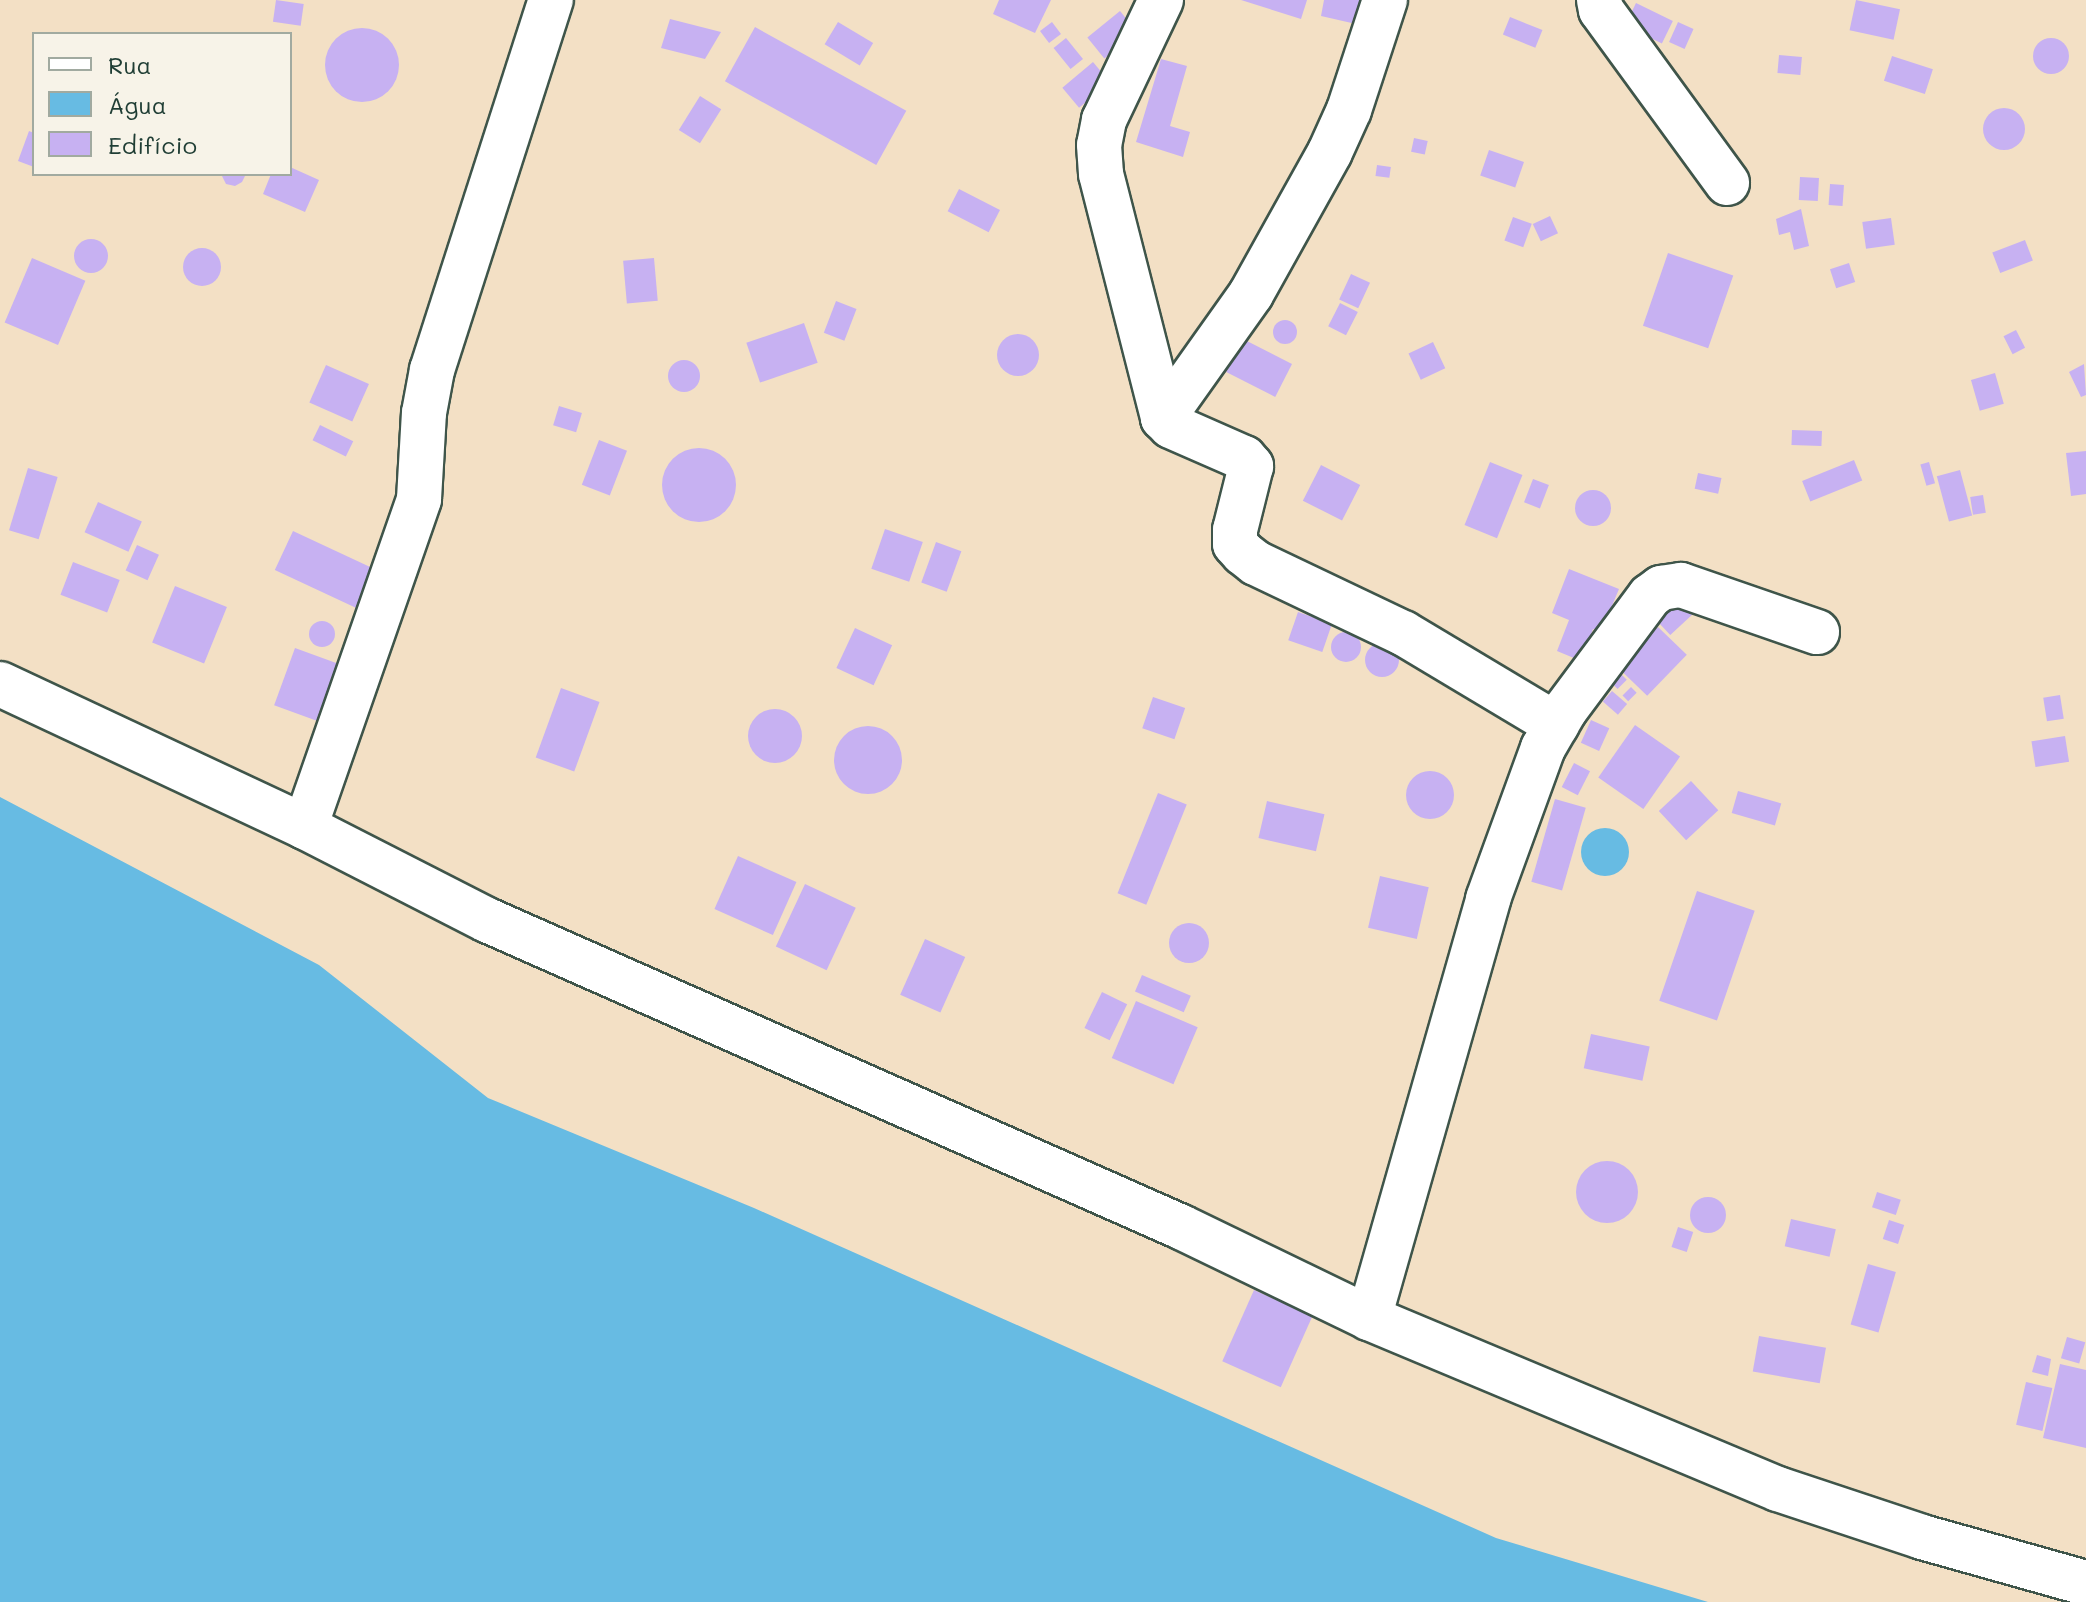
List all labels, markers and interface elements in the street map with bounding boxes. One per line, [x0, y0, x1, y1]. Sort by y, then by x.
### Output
legend [32, 32, 292, 176]
text: Rua [108, 49, 151, 80]
text: Água [108, 89, 167, 120]
text: Edifício [108, 129, 197, 160]

